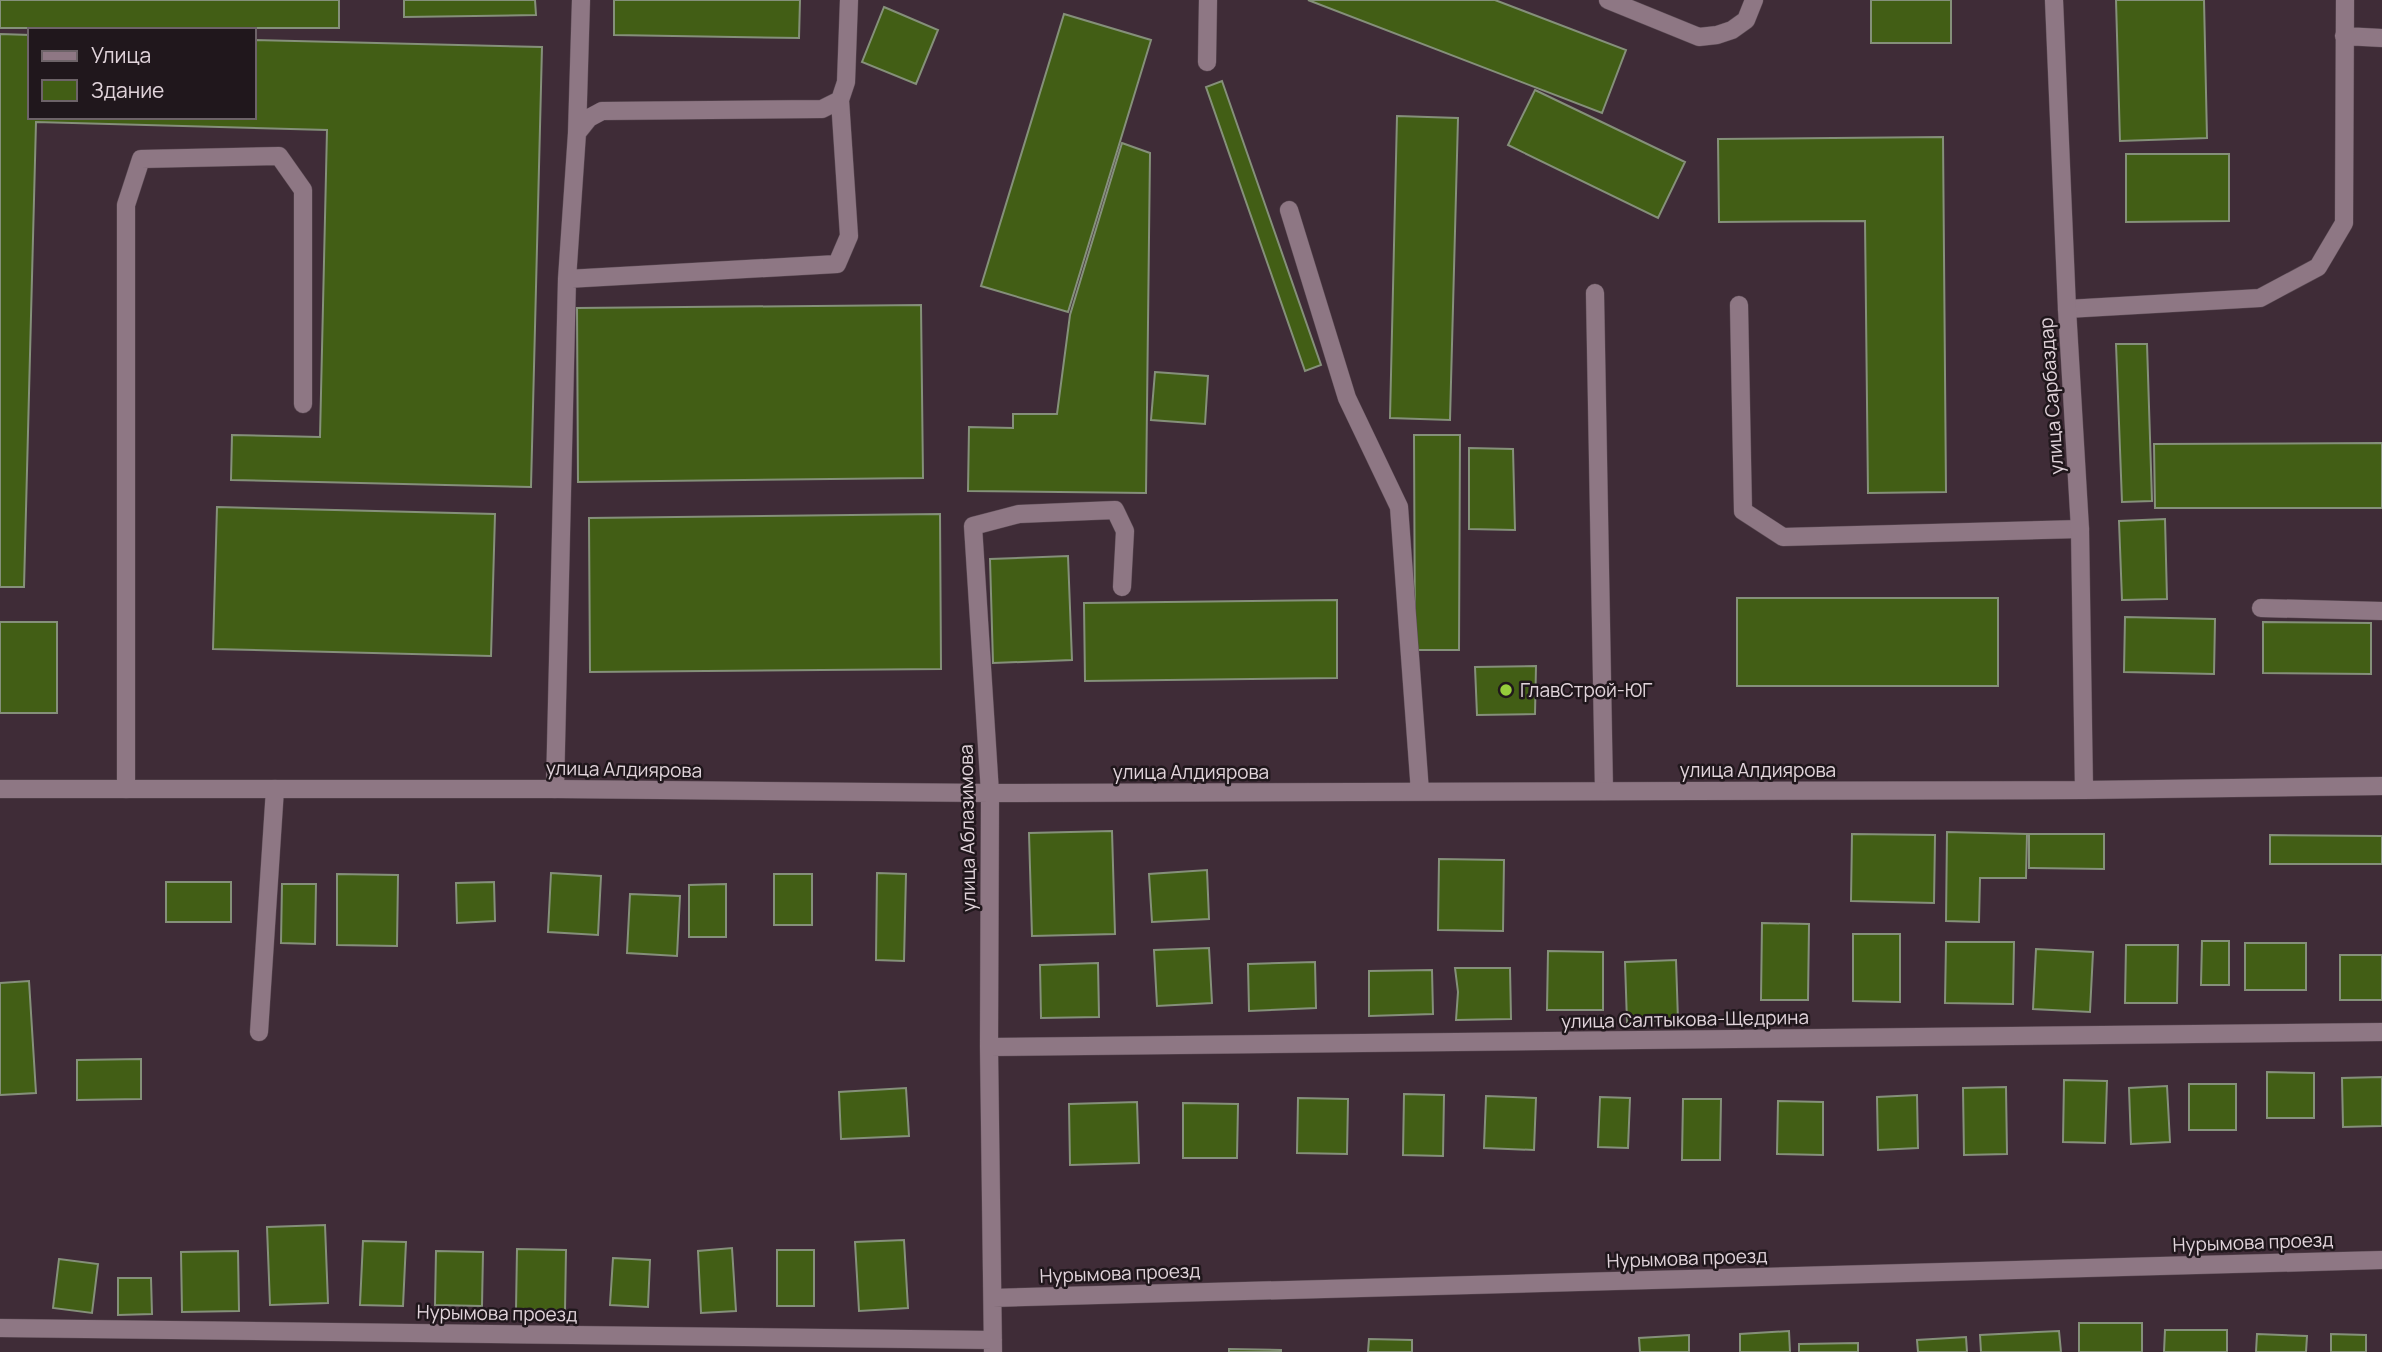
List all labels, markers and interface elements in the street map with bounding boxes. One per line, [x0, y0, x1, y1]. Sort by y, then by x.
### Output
legend [28, 28, 256, 119]
text: Улица [91, 41, 151, 69]
text: Здание [91, 76, 164, 104]
street label: улица Сарбаздар [2033, 317, 2069, 475]
place label: ГлавСтрой-ЮГ [1520, 677, 1652, 703]
marker: ГлавСтрой-ЮГ [1498, 682, 1514, 698]
street label: улица Аблазимова [953, 744, 981, 912]
street label: улица Алдиярова [546, 755, 702, 783]
street label: улица Алдиярова [1680, 757, 1836, 783]
street label: улица Алдиярова [1113, 759, 1269, 785]
street label: улица Салтыкова-Щедрина [1561, 1004, 1809, 1034]
street label: Нурымова проезд [2172, 1226, 2334, 1258]
street label: Нурымова проезд [1606, 1242, 1768, 1274]
street label: Нурымова проезд [1039, 1257, 1201, 1289]
street label: Нурымова проезд [416, 1299, 578, 1327]

